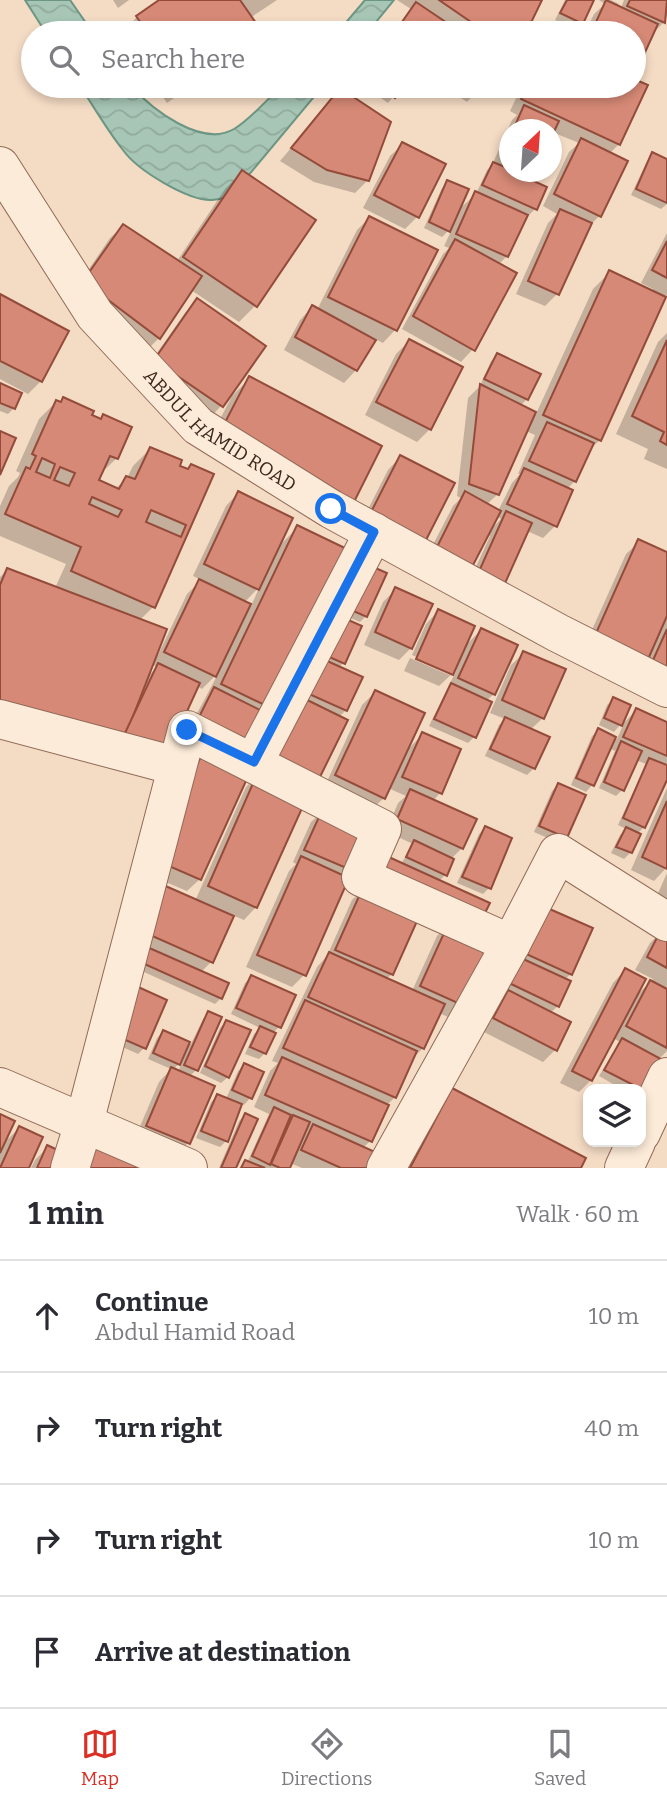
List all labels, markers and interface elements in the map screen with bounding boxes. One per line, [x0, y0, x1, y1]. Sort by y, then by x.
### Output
search box [21, 21, 646, 98]
icon: search [45, 41, 83, 79]
text: Search here [101, 44, 245, 75]
north arrow [499, 119, 562, 182]
street label: ABDUL HAMID ROAD [139, 364, 301, 496]
route start [315, 493, 346, 524]
route end [171, 714, 202, 745]
map controls [583, 1084, 646, 1147]
button: layers [583, 1084, 646, 1147]
text: 1 min [28, 1196, 104, 1232]
text: Walk · 60 m [516, 1200, 639, 1228]
text: Continue [95, 1287, 209, 1318]
icon: ahead [28, 1297, 66, 1335]
text: 10 m [588, 1302, 639, 1330]
text: Abdul Hamid Road [95, 1318, 295, 1346]
icon: right [28, 1409, 66, 1447]
text: Turn right [95, 1413, 222, 1444]
text: 40 m [584, 1414, 639, 1442]
icon: right [28, 1521, 66, 1559]
text: Turn right [95, 1525, 222, 1556]
text: 10 m [588, 1526, 639, 1554]
icon: arrive [28, 1633, 66, 1671]
text: Arrive at destination [95, 1637, 350, 1668]
tab: Map [81, 1725, 119, 1790]
tab: Directions [281, 1725, 372, 1790]
tab: Saved [534, 1725, 586, 1790]

